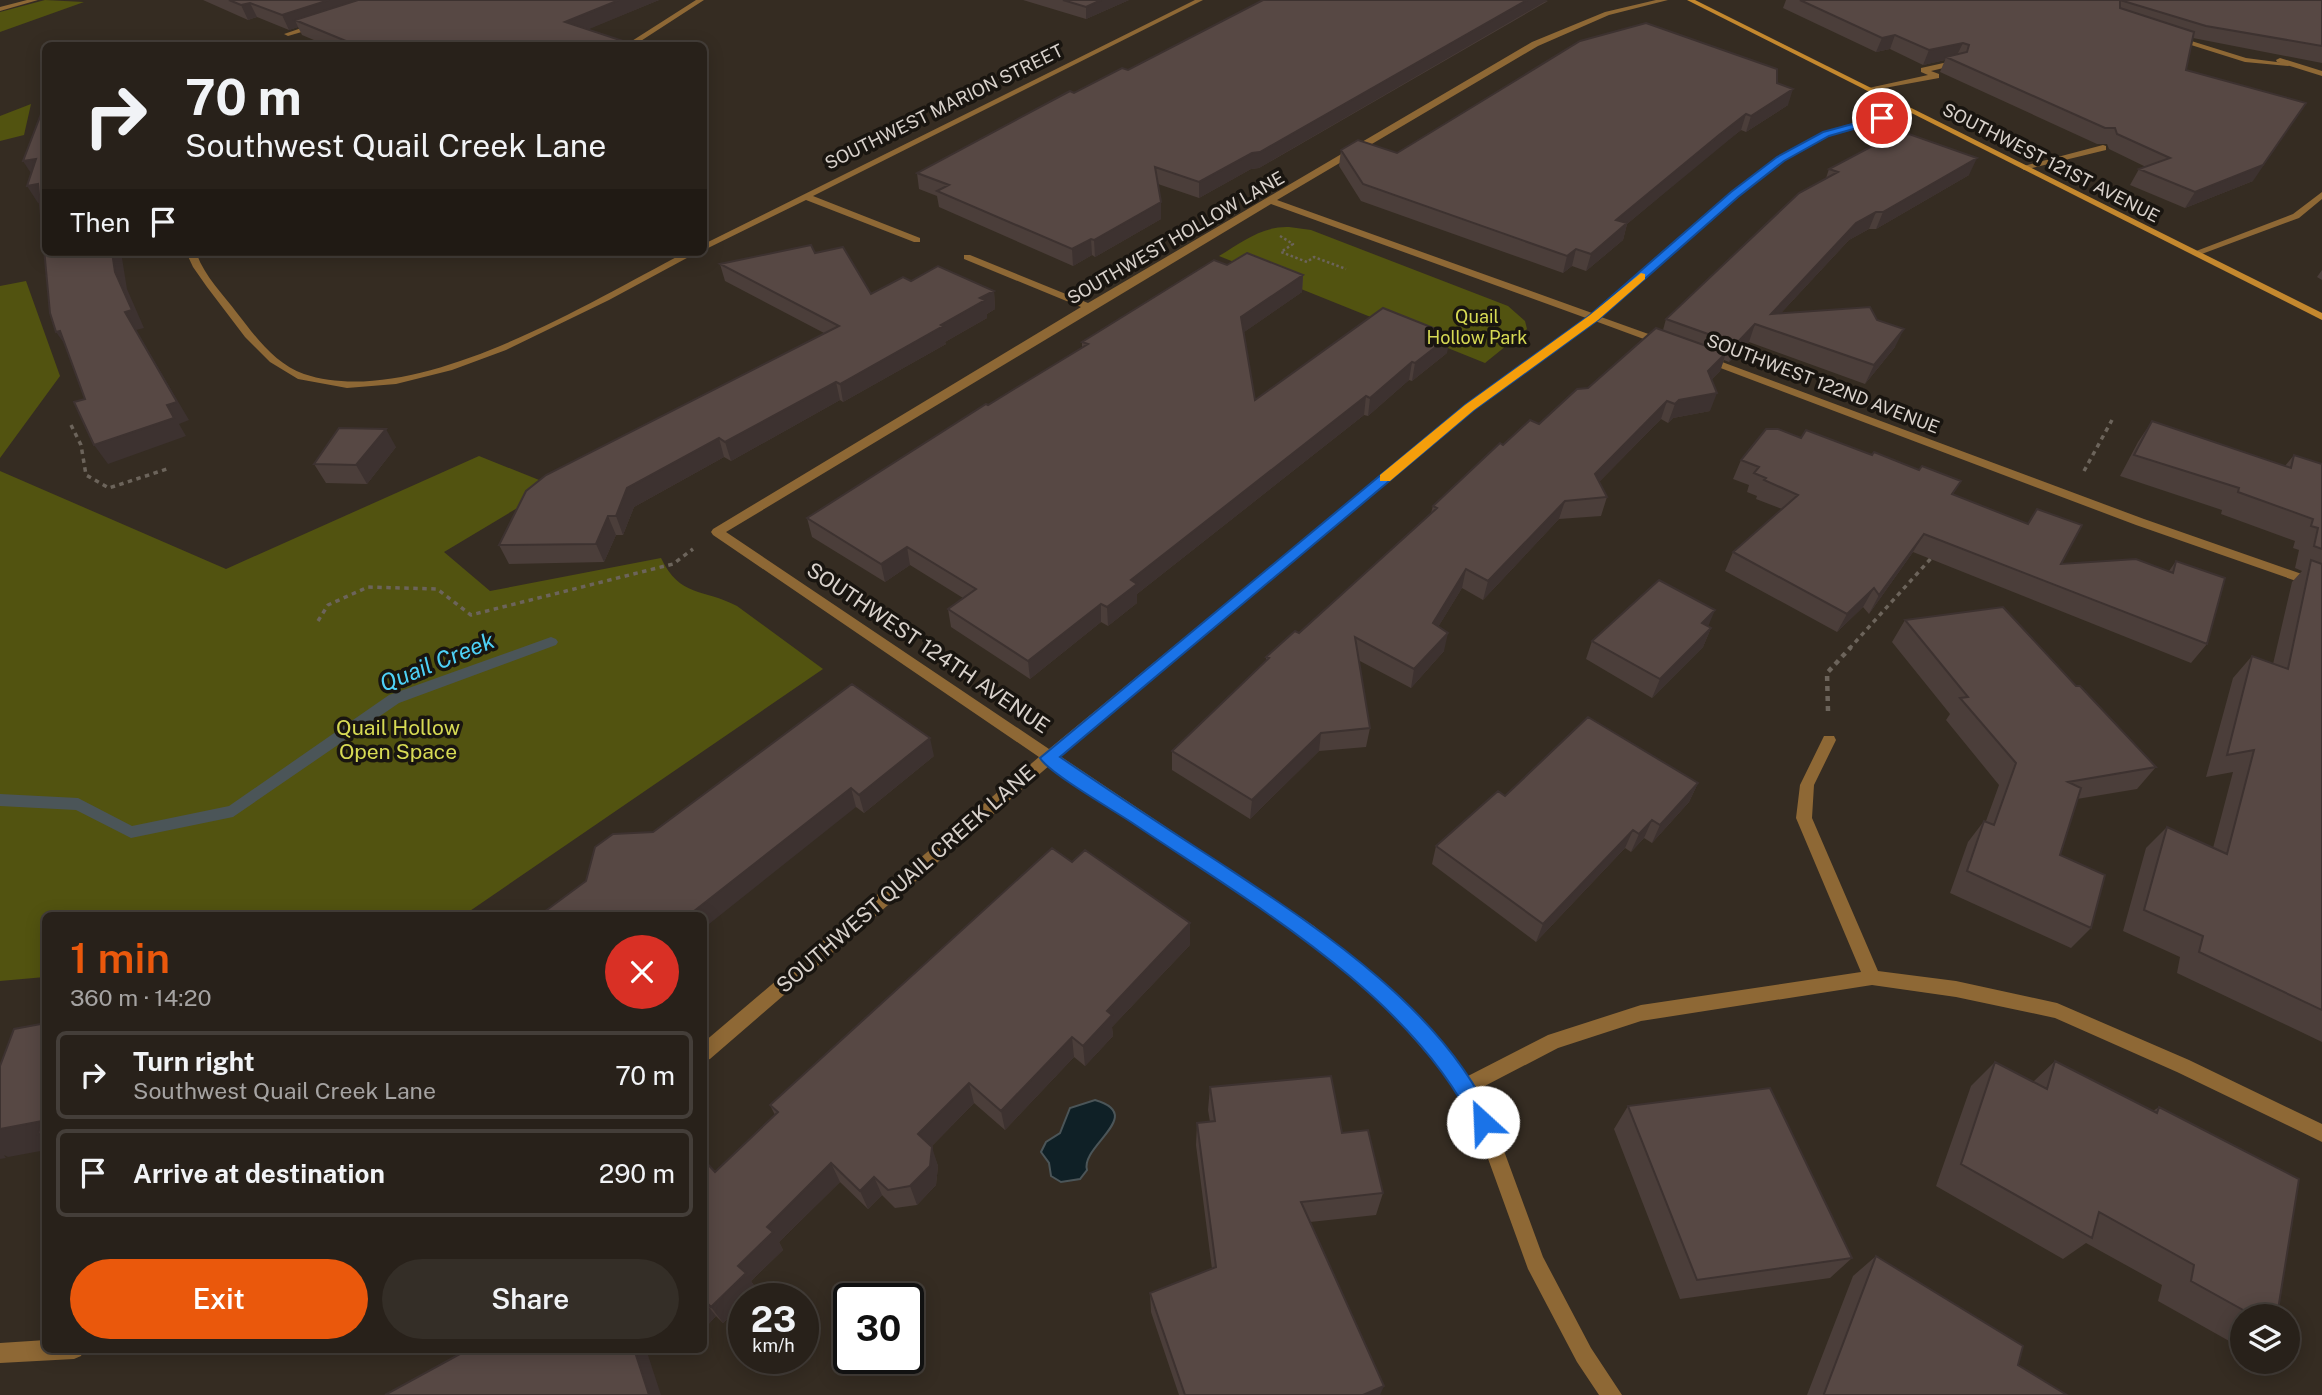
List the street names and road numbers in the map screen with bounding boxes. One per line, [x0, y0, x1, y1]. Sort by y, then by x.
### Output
street label: SOUTHWEST MARION STREET [821, 39, 1067, 173]
street label: SOUTHWEST 121ST AVENUE [1939, 99, 2163, 227]
street label: SOUTHWEST HOLLOW LANE [1063, 167, 1288, 308]
street label: SOUTHWEST 122ND AVENUE [1704, 329, 1943, 438]
street label: SOUTHWEST 124TH AVENUE [802, 557, 1054, 738]
street label: SOUTHWEST QUAIL CREEK LANE [771, 759, 1040, 998]

